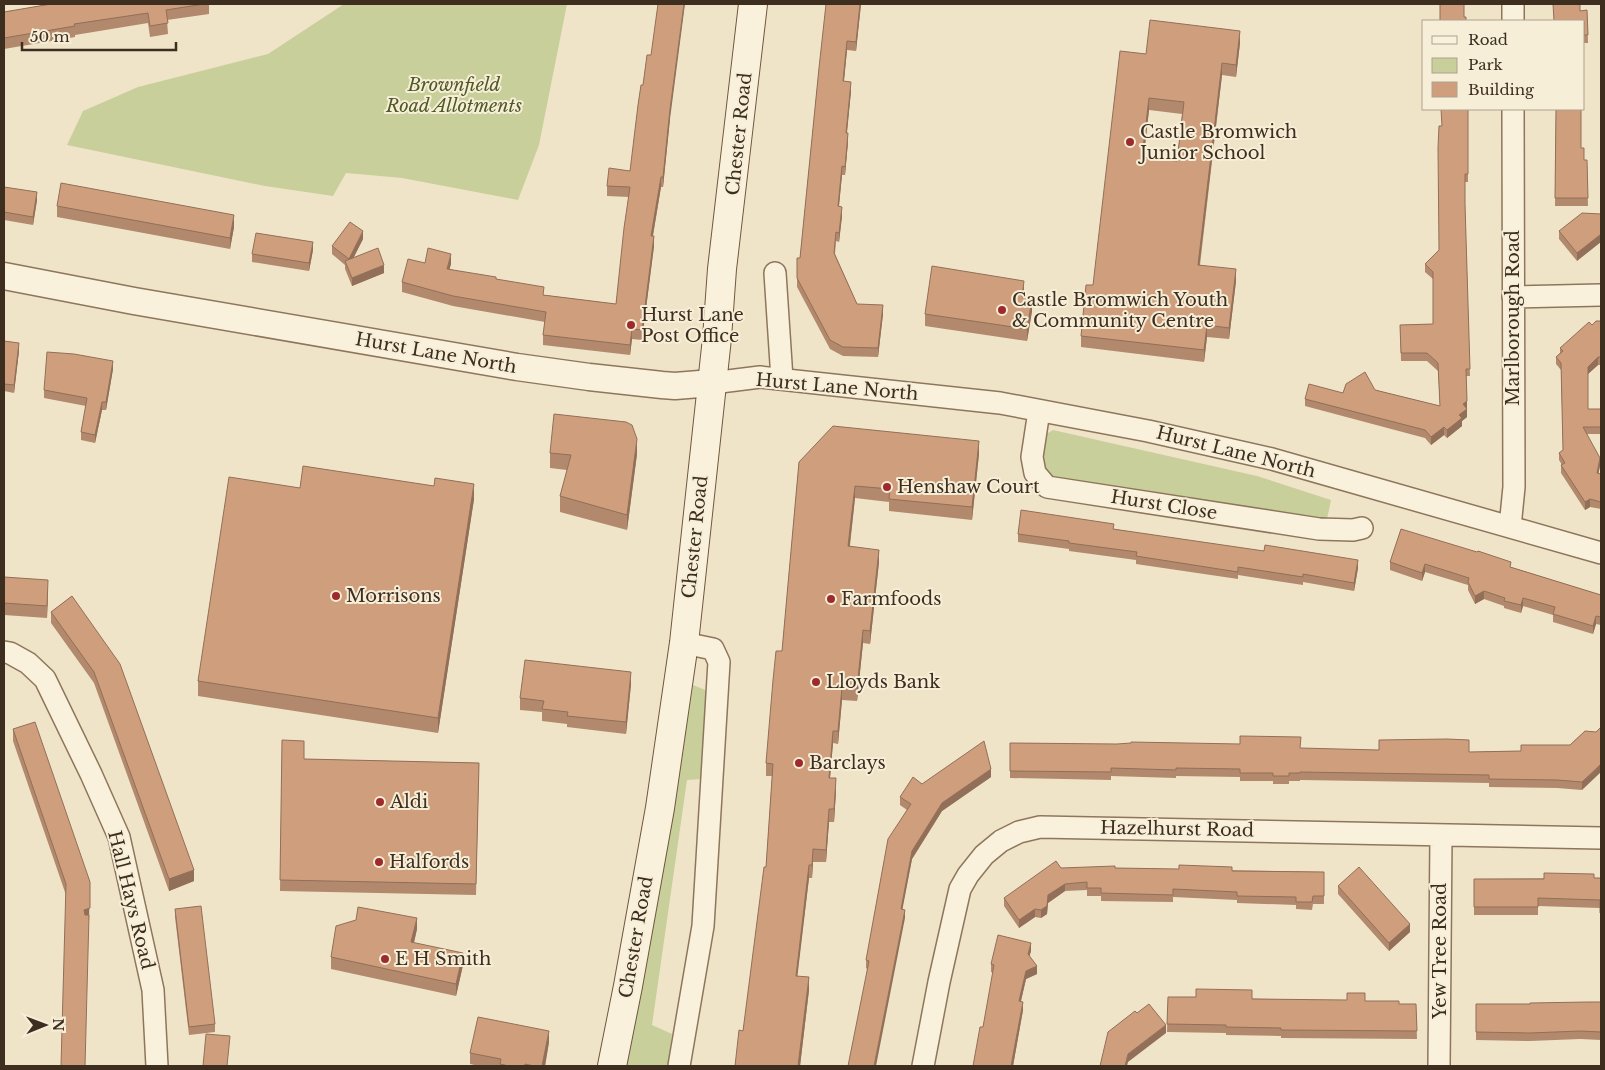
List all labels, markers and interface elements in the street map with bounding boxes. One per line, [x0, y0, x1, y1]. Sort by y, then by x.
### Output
scale bar [22, 20, 176, 52]
legend [1422, 20, 1585, 110]
text: 50 m [30, 27, 70, 46]
text: Road [1468, 30, 1508, 49]
text: Park [1468, 55, 1504, 74]
street label: Chester Road [722, 71, 756, 197]
park label: Brownfield Road Allotments [385, 74, 522, 117]
text: Building [1468, 80, 1535, 99]
place label: Castle Bromwich Junior School [1138, 121, 1297, 164]
marker: Castle Bromwich Junior School [1124, 136, 1136, 148]
street label: Marlborough Road [1502, 230, 1524, 406]
place label: Castle Bromwich Youth & Community Centre [1012, 289, 1228, 332]
place label: Hurst Lane Post Office [641, 304, 744, 347]
marker: Castle Bromwich Youth & Community Centre [996, 304, 1008, 316]
marker: Hurst Lane Post Office [625, 319, 637, 331]
street label: Hurst Lane North [354, 328, 518, 378]
street label: Hurst Lane North [755, 369, 919, 405]
street label: Hurst Lane North [1154, 422, 1318, 482]
street label: Chester Road [678, 474, 712, 600]
place label: Henshaw Court [897, 476, 1040, 498]
marker: Henshaw Court [881, 481, 893, 493]
street label: Hurst Close [1109, 486, 1219, 524]
place label: Morrisons [346, 585, 441, 607]
place label: Farmfoods [841, 588, 941, 610]
marker: Morrisons [330, 590, 342, 602]
marker: Farmfoods [825, 593, 837, 605]
place label: Lloyds Bank [826, 671, 940, 693]
marker: Lloyds Bank [810, 676, 822, 688]
place label: Barclays [809, 752, 886, 774]
marker: Barclays [793, 757, 805, 769]
place label: Aldi [389, 791, 428, 813]
marker: Aldi [374, 796, 386, 808]
street label: Hazelhurst Road [1100, 817, 1254, 841]
street label: Hall Hays Road [103, 828, 159, 972]
place label: Halfords [389, 851, 469, 873]
marker: Halfords [373, 856, 385, 868]
street label: Chester Road [614, 874, 658, 1000]
street label: Yew Tree Road [1429, 883, 1451, 1020]
place label: E H Smith [395, 948, 491, 970]
marker: E H Smith [379, 953, 391, 965]
north arrow [20, 1000, 70, 1050]
text: N [49, 1018, 67, 1032]

